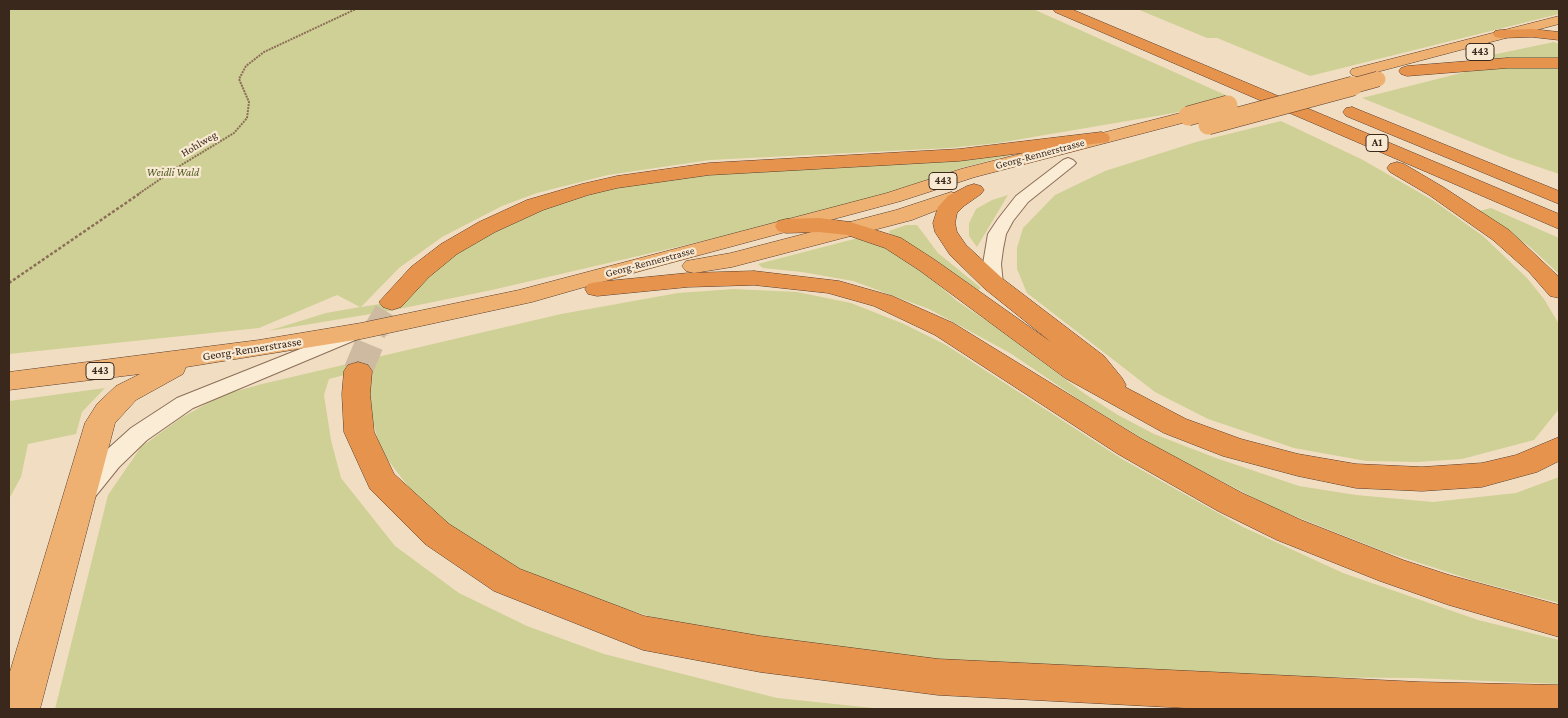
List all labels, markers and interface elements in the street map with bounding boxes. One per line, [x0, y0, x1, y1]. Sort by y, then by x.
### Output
road number: 443 [1466, 44, 1494, 61]
street label: Hohlweg [179, 128, 219, 160]
road number: A1 [1366, 134, 1388, 152]
street label: Georg-Rennerstrasse [994, 136, 1086, 172]
park label: Weidli Wald [147, 166, 199, 180]
road number: 443 [929, 172, 957, 190]
street label: Georg-Rennerstrasse [604, 244, 696, 280]
street label: Georg-Rennerstrasse [201, 334, 303, 364]
road number: 443 [86, 362, 114, 380]

